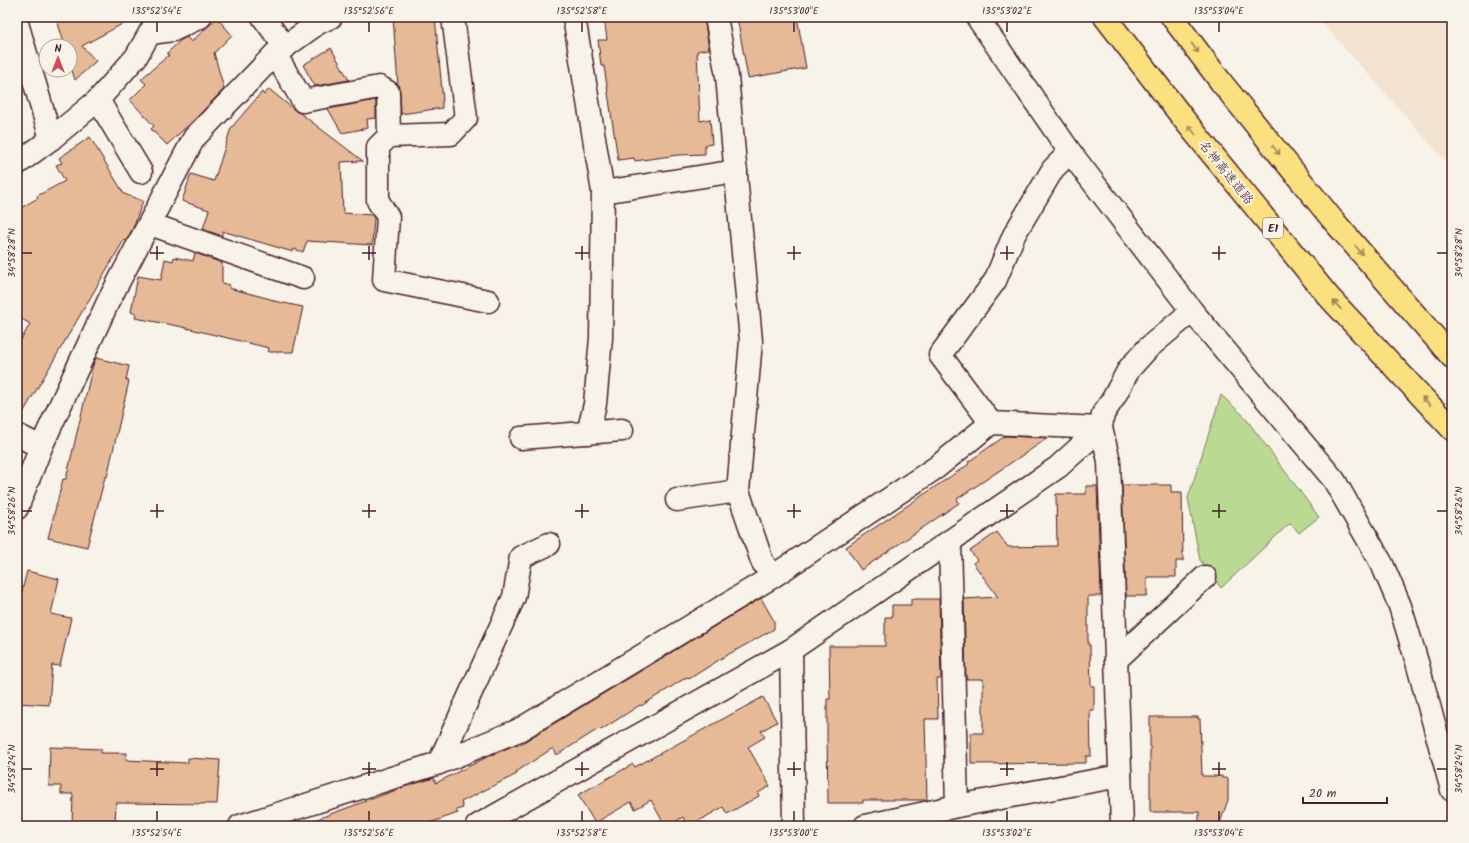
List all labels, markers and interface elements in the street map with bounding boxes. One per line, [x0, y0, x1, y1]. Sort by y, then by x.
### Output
text: 135°52'54"E [132, 3, 183, 19]
text: 135°52'56"E [344, 3, 395, 19]
text: 135°52'58"E [557, 3, 609, 19]
text: 135°53'00"E [769, 3, 820, 19]
text: 135°53'02"E [982, 3, 1033, 19]
text: 135°53'04"E [1194, 3, 1245, 19]
north arrow [38, 38, 78, 78]
text: N [55, 40, 62, 58]
one-way arrow [1191, 43, 1200, 54]
one-way arrow [1188, 124, 1196, 135]
street label: 名神高速道路 [1193, 136, 1259, 210]
one-way arrow [1272, 145, 1280, 156]
road number: E1 [1263, 218, 1283, 238]
text: 34°58'28"N [4, 228, 20, 278]
text: 34°58'28"N [1451, 228, 1467, 278]
one-way arrow [1354, 245, 1364, 255]
one-way arrow [1333, 300, 1342, 310]
one-way arrow [1421, 396, 1430, 406]
text: 34°58'26"N [4, 486, 20, 535]
text: 34°58'26"N [1451, 486, 1467, 535]
text: 34°58'24"N [4, 744, 20, 793]
text: 34°58'24"N [1451, 744, 1467, 793]
scale bar [1303, 779, 1387, 805]
text: 20 m [1309, 784, 1337, 803]
text: 135°52'54"E [132, 825, 183, 841]
text: 135°52'56"E [344, 825, 395, 841]
text: 135°52'58"E [557, 825, 609, 841]
text: 135°53'00"E [769, 825, 820, 841]
text: 135°53'02"E [982, 825, 1033, 841]
text: 135°53'04"E [1194, 825, 1245, 841]

